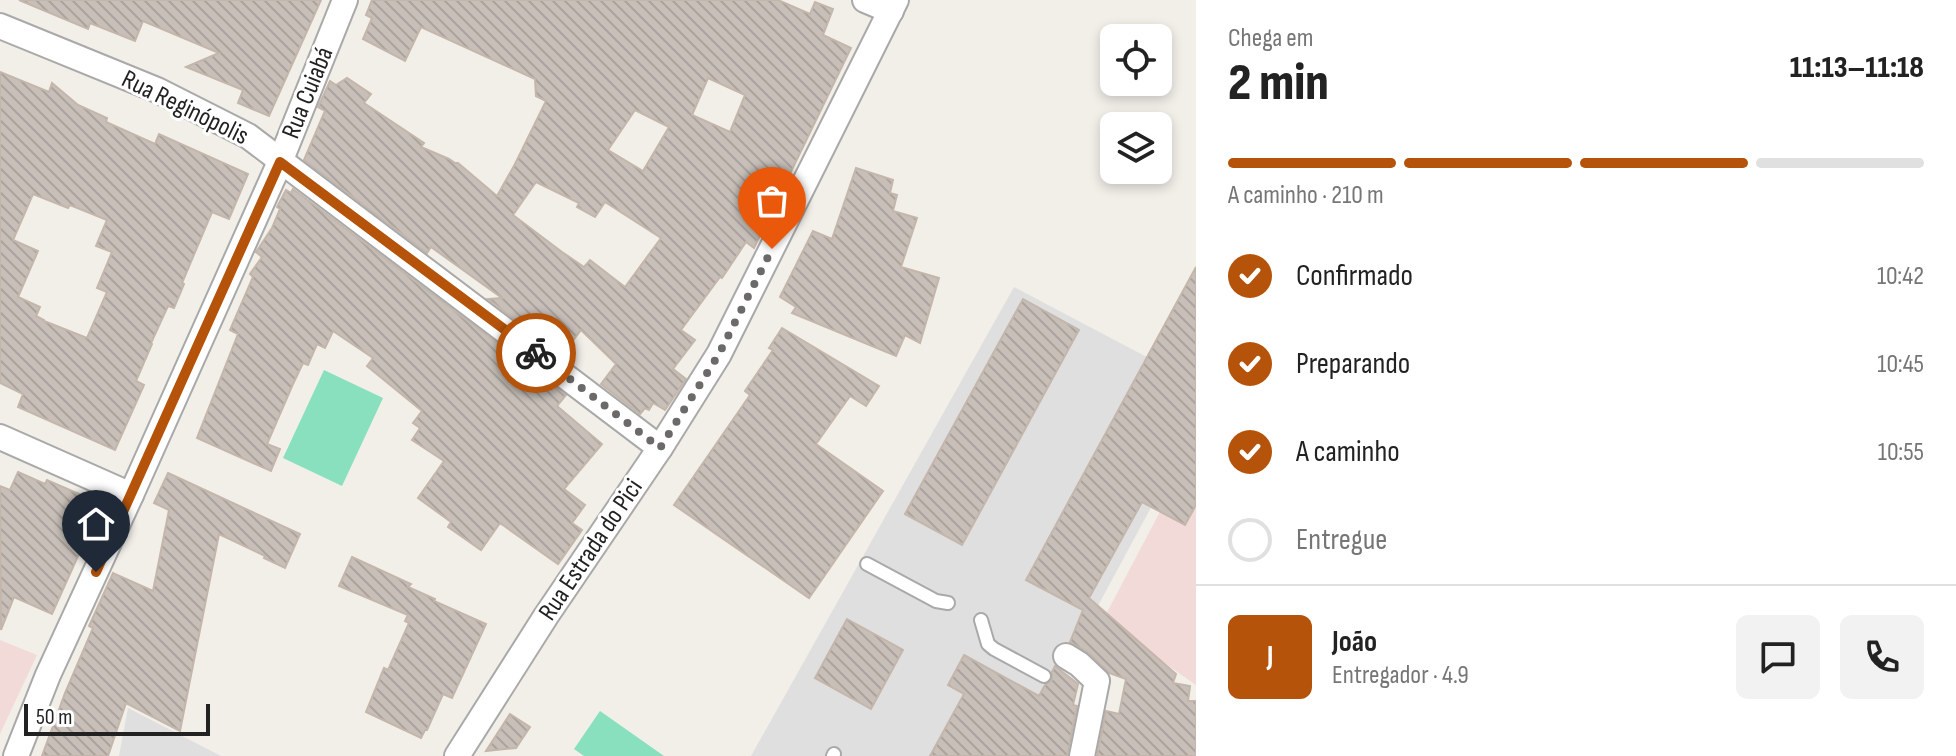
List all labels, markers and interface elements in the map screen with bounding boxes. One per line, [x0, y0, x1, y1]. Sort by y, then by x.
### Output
text: Chega em [1228, 23, 1314, 54]
map controls [1100, 24, 1172, 184]
button: locate [1100, 24, 1172, 96]
street label: Rua Cuiabá [276, 43, 340, 143]
text: 11:13–11:18 [1790, 50, 1924, 86]
text: 2 min [1228, 52, 1329, 115]
street label: Rua Reginópolis [116, 64, 254, 152]
button: layers [1100, 112, 1172, 184]
pin [738, 167, 806, 249]
icon: bag [750, 179, 794, 223]
text: A caminho · 210 m [1228, 180, 1384, 211]
icon: check [1228, 254, 1272, 298]
text: Confirmado [1296, 258, 1413, 294]
text: 10:42 [1877, 261, 1924, 292]
courier [496, 313, 576, 393]
icon: bike [514, 331, 558, 375]
icon: check [1228, 342, 1272, 386]
text: Preparando [1296, 346, 1410, 382]
text: 10:45 [1877, 349, 1924, 380]
icon: check [1228, 430, 1272, 474]
text: A caminho [1296, 434, 1400, 470]
text: 10:55 [1878, 437, 1924, 468]
street label: Rua Estrada do Pici [532, 473, 650, 627]
pin [62, 490, 130, 572]
icon: home [74, 502, 118, 546]
text: Entregue [1296, 522, 1387, 558]
button: chat [1736, 615, 1820, 699]
button: phone [1840, 615, 1924, 699]
text: João [1332, 624, 1377, 660]
text: J [1267, 639, 1273, 675]
text: Entregador · 4.9 [1332, 660, 1469, 691]
scale bar [24, 700, 210, 736]
text: 50 m [36, 704, 72, 731]

